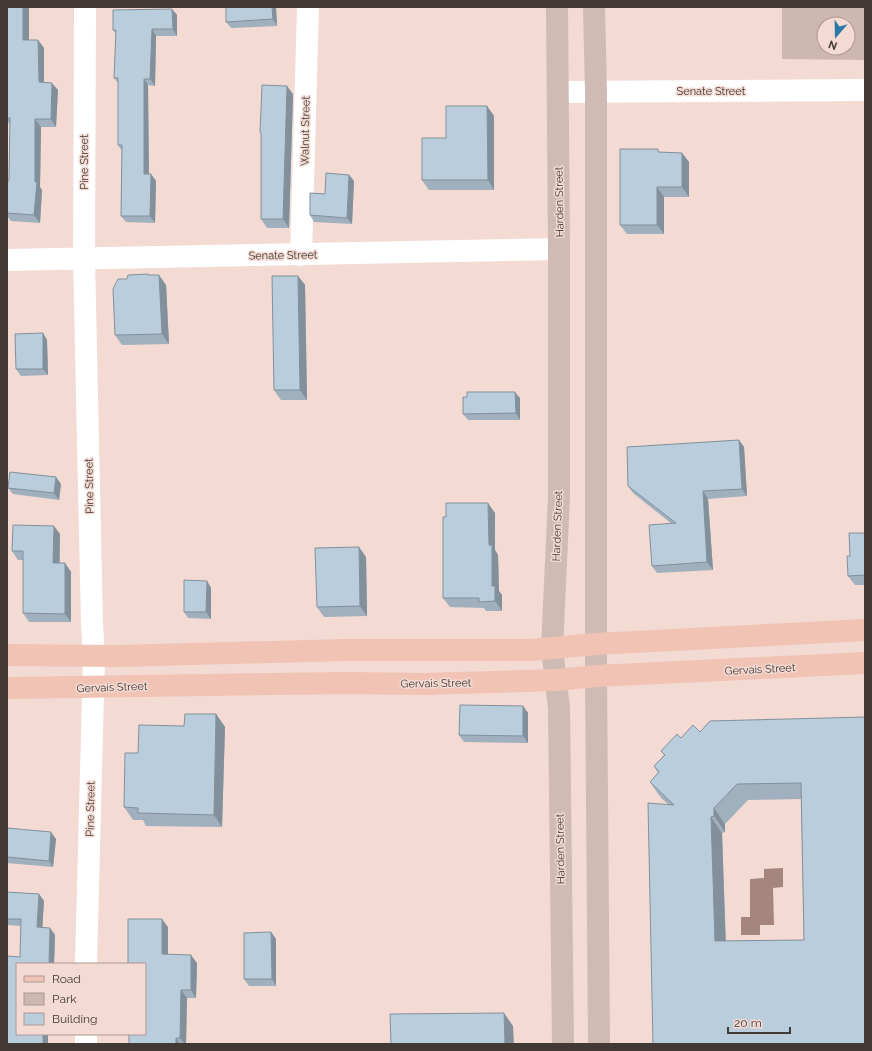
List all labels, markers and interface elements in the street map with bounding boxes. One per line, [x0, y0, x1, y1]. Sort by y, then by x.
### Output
north arrow [816, 16, 856, 56]
text: N [827, 37, 839, 52]
street label: Senate Street [677, 85, 746, 98]
street label: Walnut Street [298, 96, 313, 166]
street label: Pine Street [78, 134, 91, 190]
street label: Harden Street [552, 166, 567, 237]
street label: Senate Street [248, 248, 318, 263]
street label: Pine Street [83, 458, 96, 514]
street label: Harden Street [550, 490, 565, 562]
street label: Gervais Street [724, 661, 796, 678]
street label: Gervais Street [400, 676, 472, 691]
street label: Gervais Street [76, 680, 148, 695]
street label: Pine Street [84, 781, 97, 837]
street label: Harden Street [553, 813, 568, 884]
legend [16, 963, 146, 1035]
text: Road [52, 972, 81, 986]
text: Park [52, 992, 77, 1006]
scale bar [728, 1009, 790, 1035]
text: Building [52, 1012, 98, 1026]
text: 20 m [734, 1016, 762, 1030]

